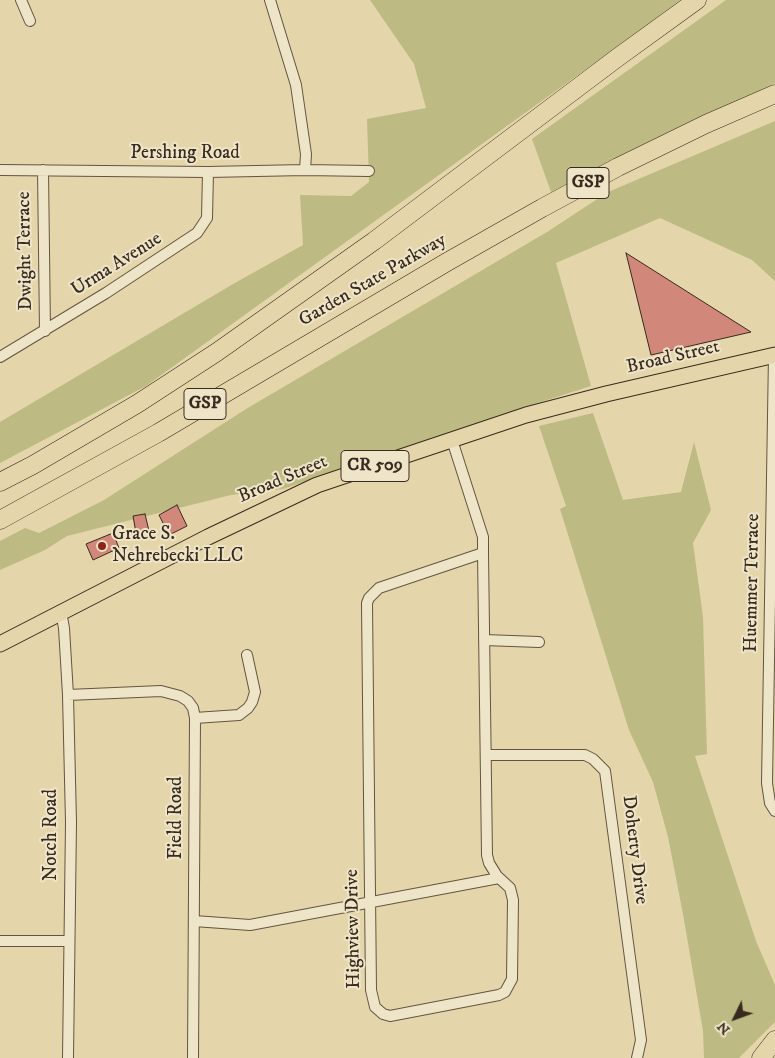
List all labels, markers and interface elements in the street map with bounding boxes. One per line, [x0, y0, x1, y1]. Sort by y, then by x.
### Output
street label: Pershing Road [130, 143, 240, 165]
road number: GSP [567, 168, 609, 198]
street label: Dwight Terrace [14, 191, 38, 311]
street label: Urma Avenue [68, 228, 166, 302]
street label: Garden State Parkway [295, 230, 451, 332]
street label: Broad Street [624, 336, 722, 380]
road number: GSP [184, 388, 226, 419]
street label: Broad Street [235, 451, 331, 509]
road number: CR 509 [341, 451, 409, 482]
street label: Huemmer Terrace [740, 513, 766, 653]
place label: Grace S. Nehrebecki LLC [112, 524, 243, 568]
marker: Grace S. Nehrebecki LLC [96, 540, 108, 552]
street label: Field Road [166, 776, 188, 860]
street label: Notch Road [41, 789, 63, 881]
street label: Doherty Drive [616, 794, 652, 906]
street label: Highview Drive [342, 869, 366, 989]
north arrow [710, 993, 760, 1043]
text: N [713, 1018, 734, 1038]

